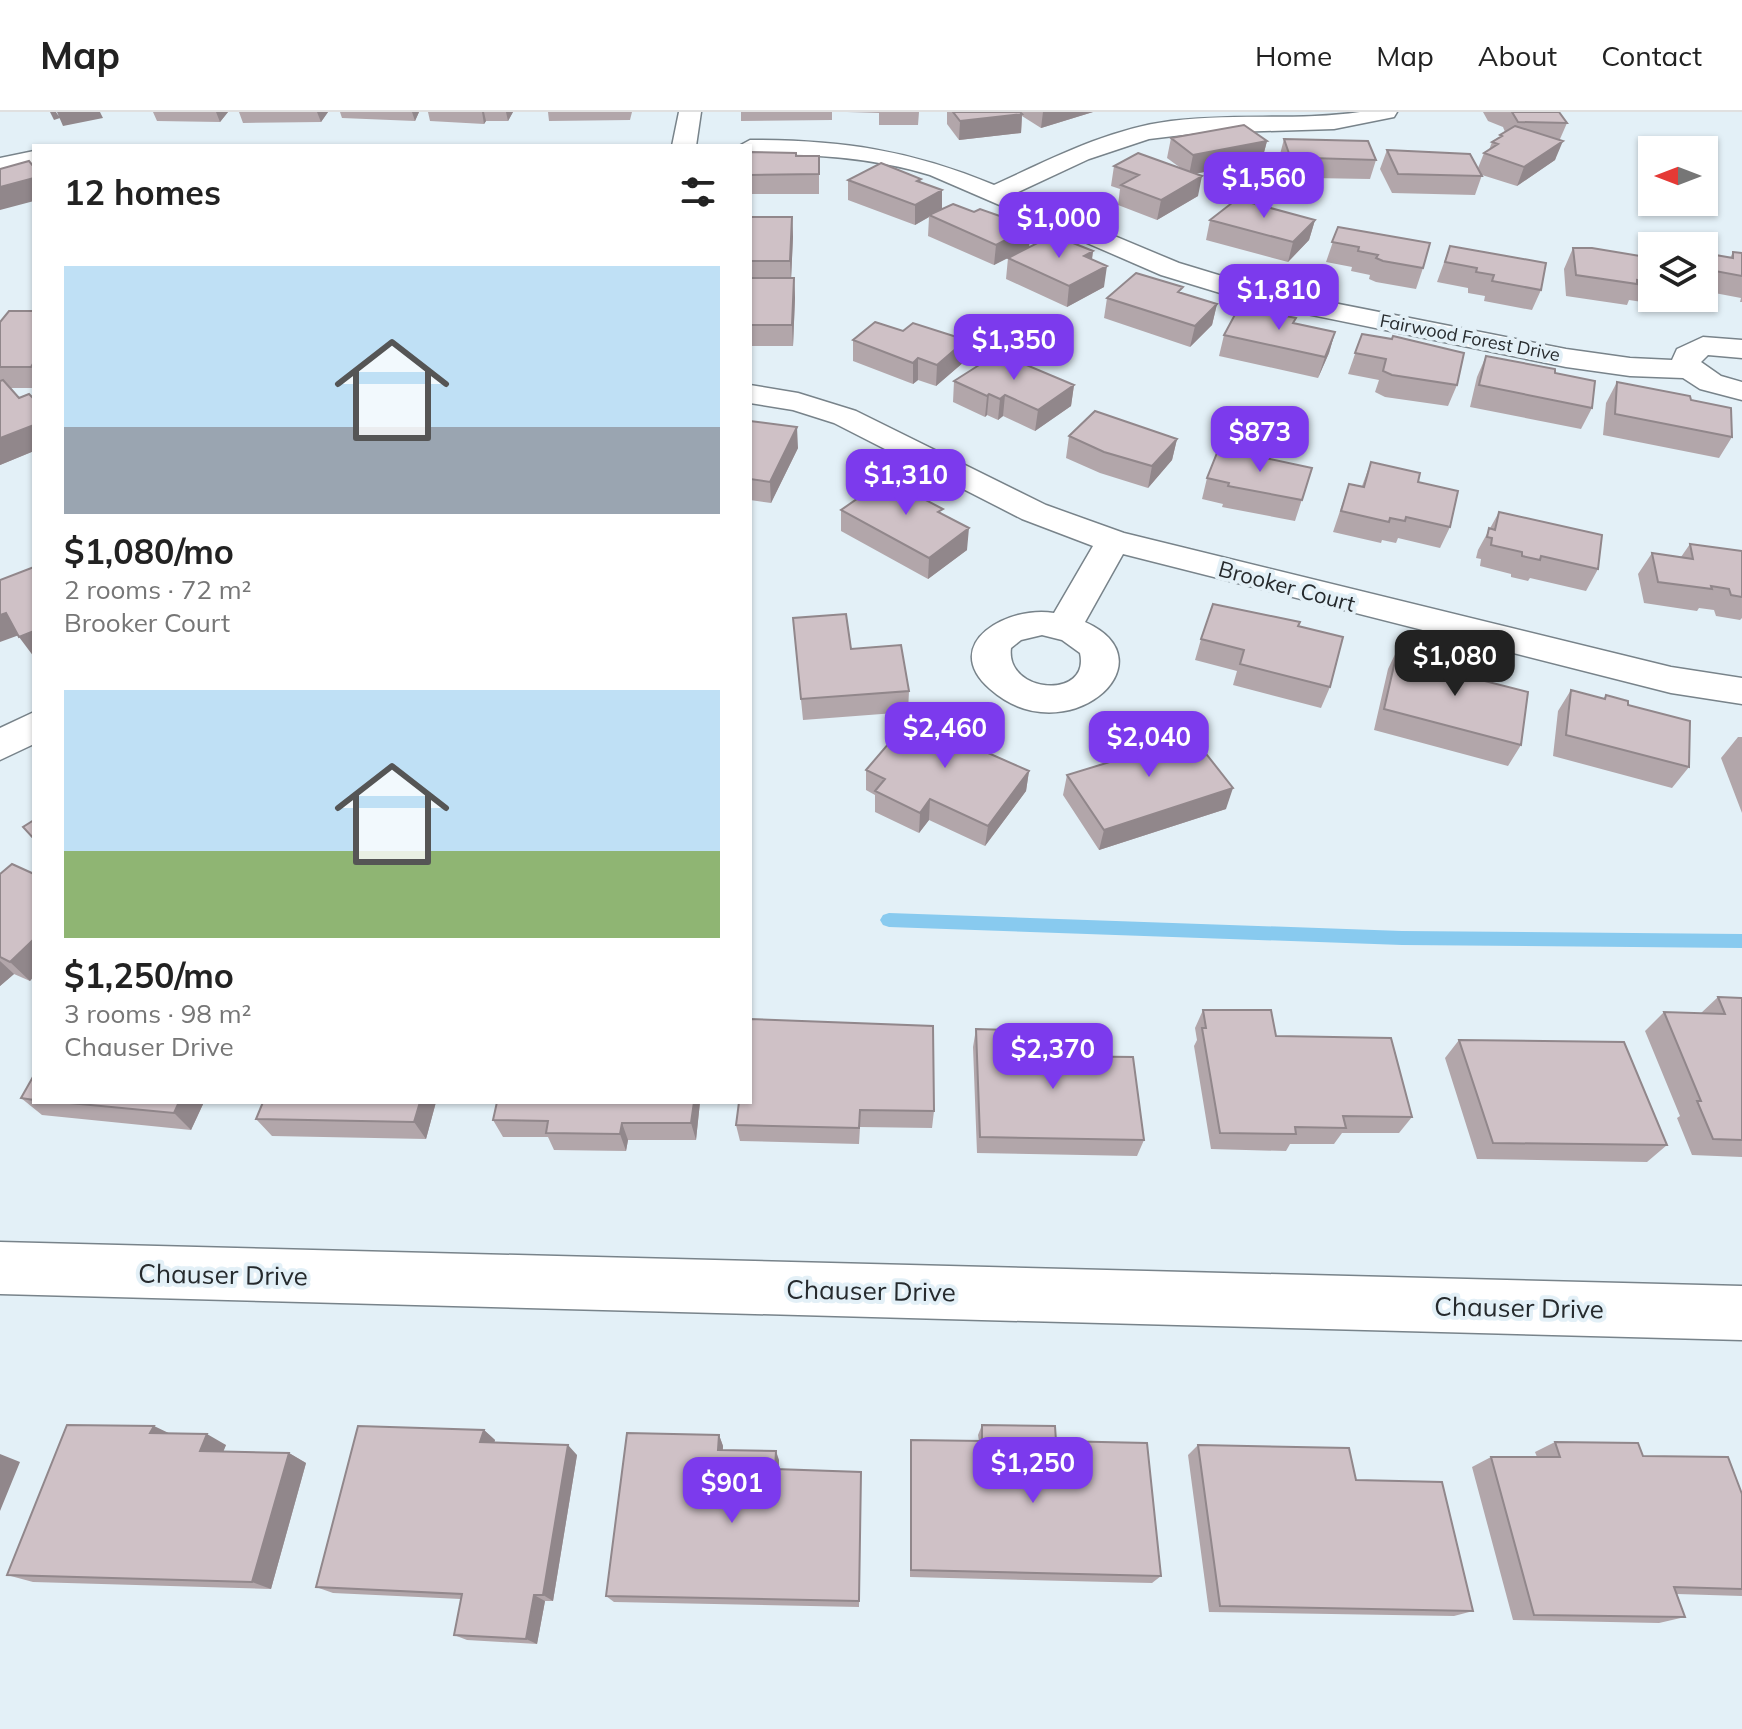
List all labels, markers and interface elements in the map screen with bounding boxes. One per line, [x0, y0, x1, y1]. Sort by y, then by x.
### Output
text: Map [40, 31, 120, 79]
text: Home [1255, 38, 1332, 73]
text: Map [1376, 38, 1434, 73]
text: About [1478, 38, 1557, 73]
text: Contact [1601, 38, 1702, 73]
north arrow [1638, 136, 1718, 216]
map controls [1638, 136, 1718, 312]
pin: $1,560 [1199, 152, 1329, 220]
text: $1,560 [1222, 161, 1306, 194]
icon: filters [676, 170, 720, 214]
text: 12 homes [64, 171, 221, 214]
pin: $1,000 [994, 192, 1124, 260]
text: $1,000 [1017, 201, 1101, 234]
button: layers [1638, 232, 1718, 312]
pin: $1,810 [1214, 264, 1344, 332]
text: $1,810 [1237, 273, 1321, 306]
street label: Fairwood Forest Drive [1378, 309, 1562, 366]
pin: $1,350 [949, 314, 1079, 382]
icon: home [320, 318, 464, 462]
text: $1,350 [972, 323, 1056, 356]
pin: $873 [1213, 406, 1307, 474]
text: $873 [1229, 415, 1291, 448]
pin: $1,310 [841, 449, 971, 517]
text: $1,310 [864, 458, 948, 491]
text: $1,080/mo [64, 530, 234, 573]
street label: Brooker Court [1216, 554, 1359, 618]
text: 2 rooms · 72 m² [64, 573, 251, 606]
text: Brooker Court [64, 606, 230, 639]
pin: $1,080 [1390, 630, 1520, 698]
text: $1,080 [1413, 639, 1497, 672]
pin: $2,460 [880, 702, 1010, 770]
text: $2,460 [903, 711, 987, 744]
pin: $2,040 [1084, 711, 1214, 779]
text: $2,040 [1107, 720, 1191, 753]
icon: home [320, 742, 464, 886]
text: $1,250/mo [64, 954, 234, 997]
text: 3 rooms · 98 m² [64, 997, 251, 1030]
pin: $2,370 [988, 1023, 1118, 1091]
text: Chauser Drive [64, 1030, 234, 1063]
text: $2,370 [1011, 1032, 1095, 1065]
street label: Chauser Drive [138, 1257, 308, 1292]
street label: Chauser Drive [786, 1273, 956, 1308]
street label: Chauser Drive [1434, 1290, 1604, 1325]
pin: $1,250 [968, 1437, 1098, 1505]
text: $1,250 [991, 1446, 1075, 1479]
pin: $901 [685, 1457, 779, 1525]
text: $901 [701, 1466, 763, 1499]

